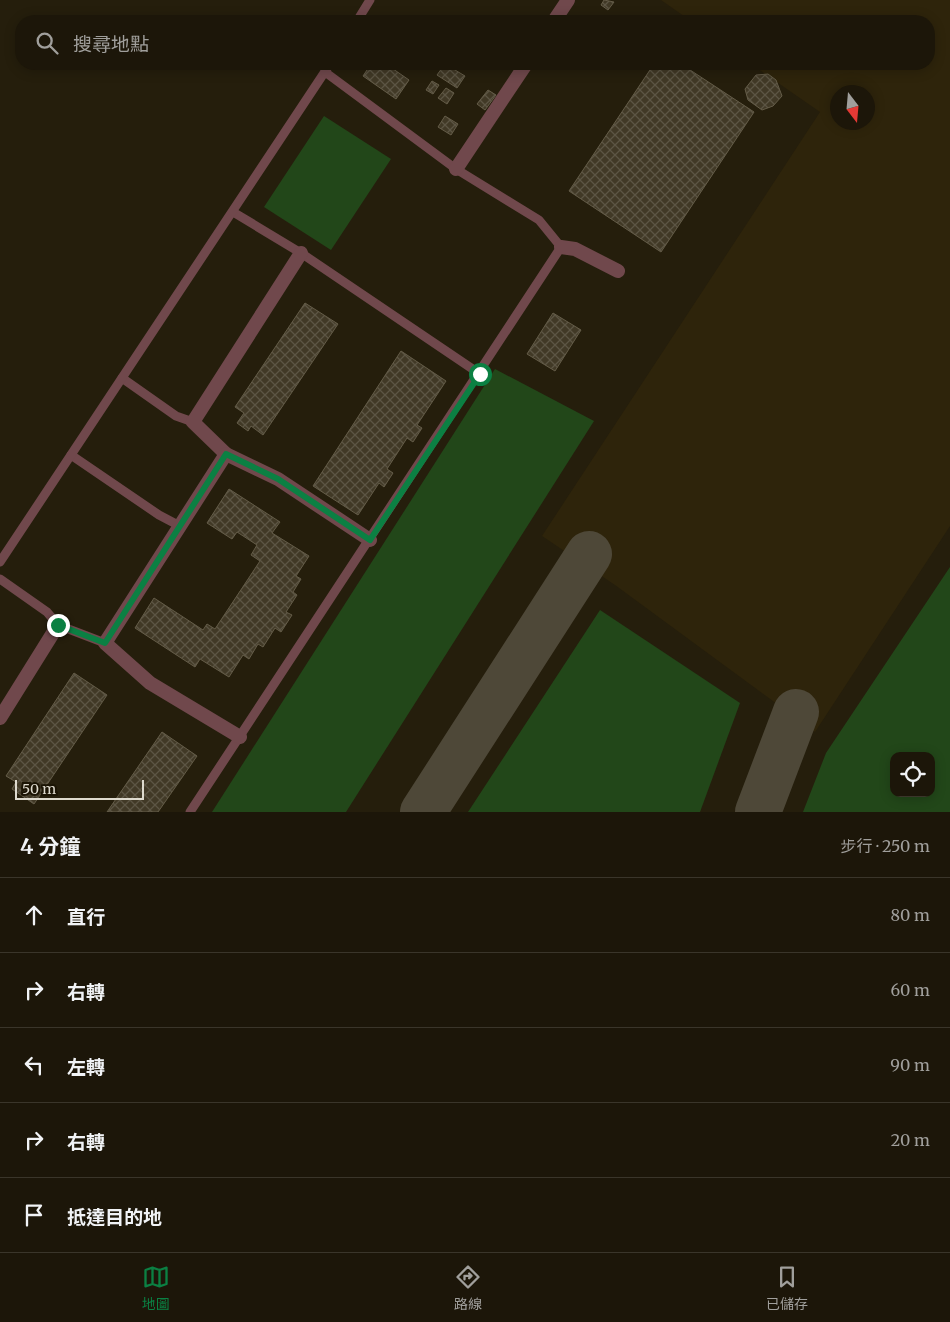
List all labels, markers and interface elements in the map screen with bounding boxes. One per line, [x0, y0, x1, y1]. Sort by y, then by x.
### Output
search box [15, 15, 935, 70]
icon: search [33, 29, 61, 57]
text: 搜尋地點 [73, 32, 149, 56]
north arrow [830, 85, 875, 130]
route start [469, 363, 492, 386]
route end [47, 614, 70, 637]
map controls [890, 752, 935, 797]
button: locate [890, 752, 935, 797]
scale bar [15, 777, 144, 800]
text: 50 m [22, 780, 56, 798]
text: 4 分鐘 [20, 833, 80, 860]
text: 步行 · 250 m [841, 836, 930, 856]
icon: ahead [20, 901, 48, 929]
text: 直行 [67, 905, 105, 929]
text: 80 m [891, 905, 930, 925]
icon: right [20, 976, 48, 1004]
text: 右轉 [67, 980, 105, 1004]
text: 60 m [890, 980, 930, 1000]
icon: left [20, 1051, 48, 1079]
text: 左轉 [67, 1055, 105, 1079]
text: 90 m [890, 1055, 930, 1075]
icon: right [20, 1126, 48, 1154]
text: 右轉 [67, 1130, 105, 1154]
text: 20 m [891, 1130, 930, 1150]
icon: arrive [20, 1201, 48, 1229]
text: 抵達目的地 [67, 1205, 162, 1229]
tab: 地圖 [142, 1263, 170, 1313]
tab: 路線 [454, 1263, 482, 1313]
tab: 已儲存 [766, 1263, 808, 1313]

